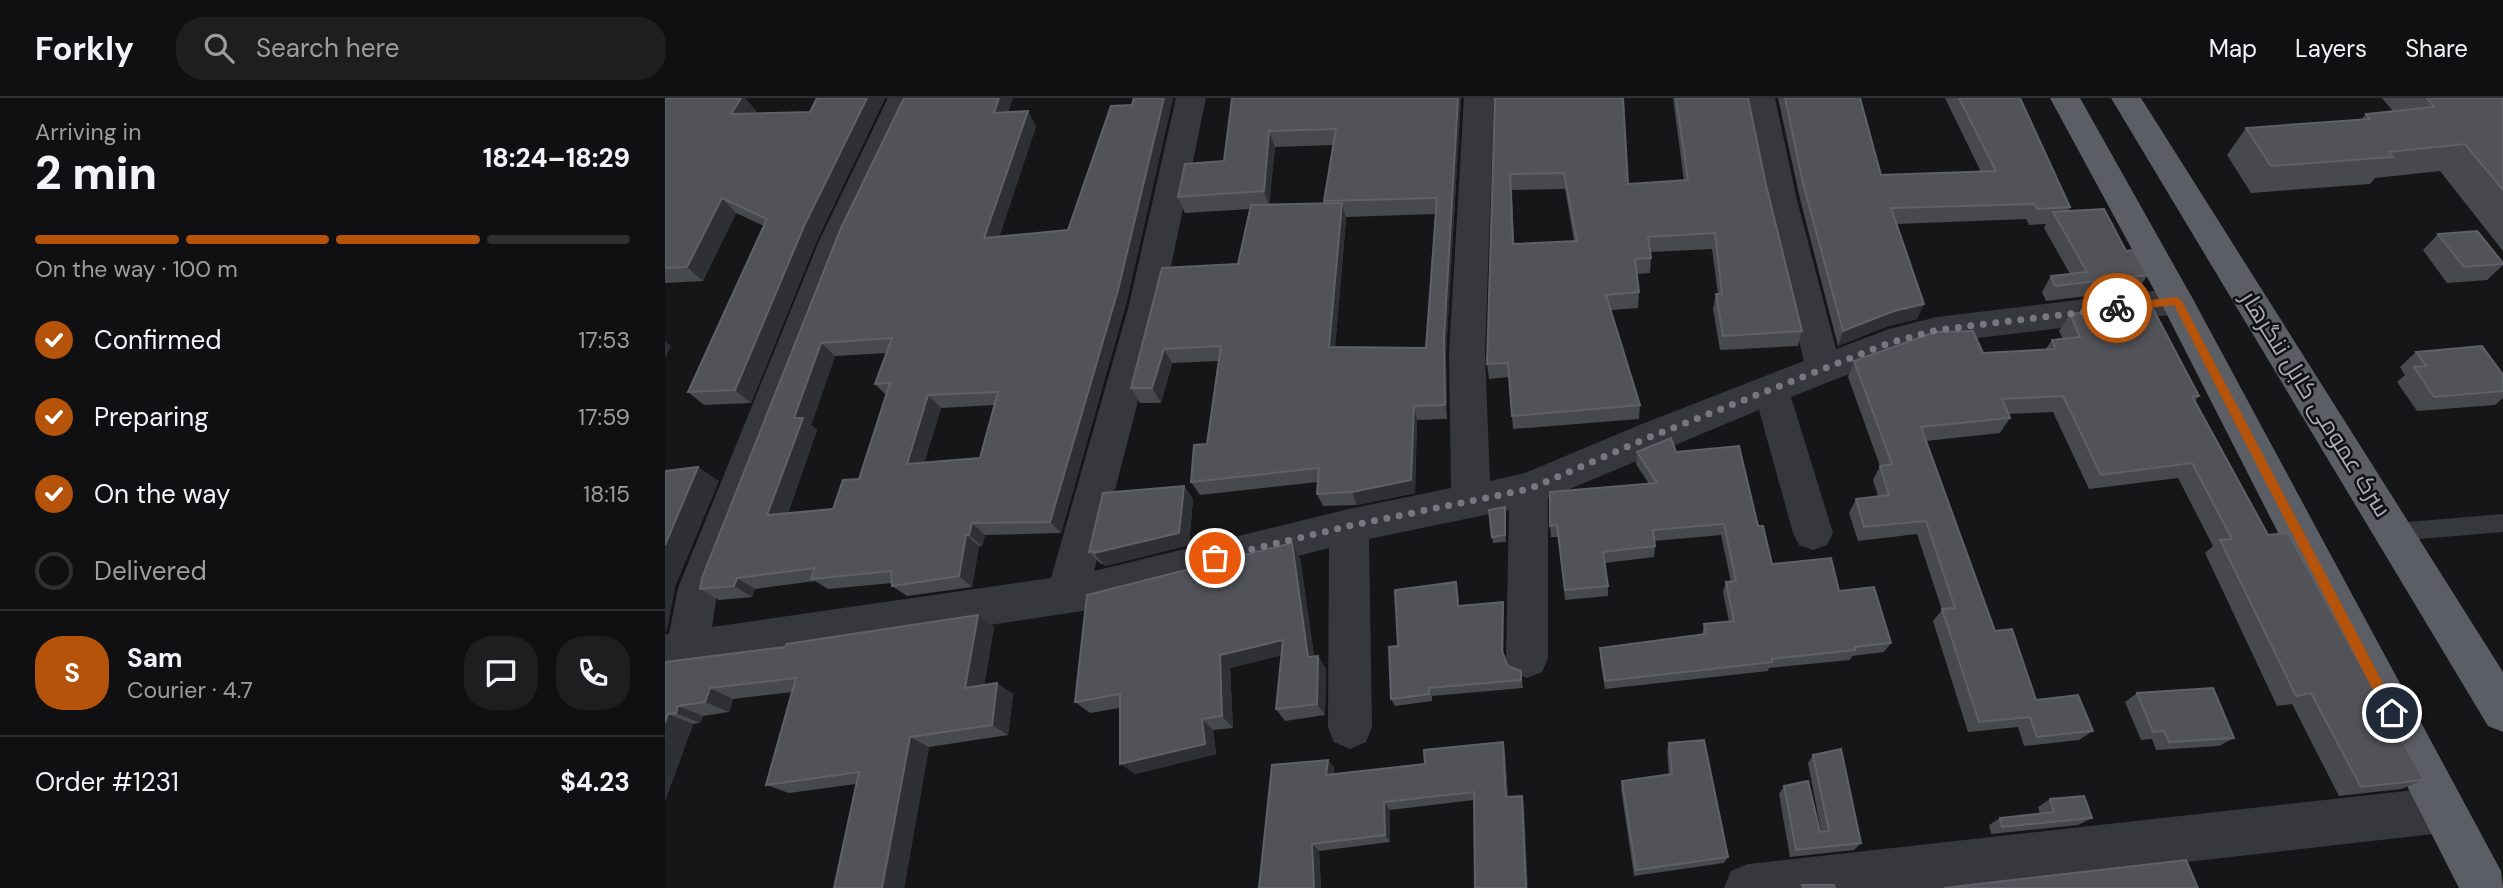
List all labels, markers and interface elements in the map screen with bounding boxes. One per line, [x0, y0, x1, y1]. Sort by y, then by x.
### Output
search box [176, 17, 666, 80]
text: Forkly [35, 27, 134, 70]
icon: search [200, 29, 238, 67]
text: Search here [256, 31, 399, 65]
text: Map [2209, 33, 2257, 64]
text: Layers [2295, 33, 2367, 64]
text: Share [2405, 33, 2468, 64]
text: Arriving in [35, 117, 141, 147]
text: 18:24–18:29 [483, 141, 630, 175]
text: 2 min [35, 143, 157, 203]
text: On the way · 100 m [35, 254, 238, 284]
courier [2082, 273, 2152, 343]
street label: سرک عمومی کابل ننگرهار [2233, 283, 2399, 523]
icon: bike [2098, 289, 2136, 327]
icon: check [35, 321, 73, 359]
text: Confirmed [94, 323, 221, 357]
text: 17:53 [578, 325, 630, 355]
icon: check [35, 398, 73, 436]
text: Preparing [94, 400, 209, 434]
text: 17:59 [578, 402, 630, 432]
icon: check [35, 475, 73, 513]
text: On the way [94, 477, 230, 511]
text: 18:15 [583, 479, 630, 509]
pin [1185, 528, 1245, 588]
icon: bag [1196, 539, 1234, 577]
text: Delivered [94, 554, 207, 588]
button: chat [464, 636, 538, 710]
button: phone [556, 636, 630, 710]
text: Sam [127, 641, 182, 675]
text: S [64, 656, 80, 690]
text: Courier · 4.7 [127, 675, 253, 705]
pin [2362, 683, 2422, 743]
icon: home [2373, 694, 2411, 732]
text: Order #1231 [35, 765, 179, 799]
text: $4.23 [560, 765, 630, 799]

